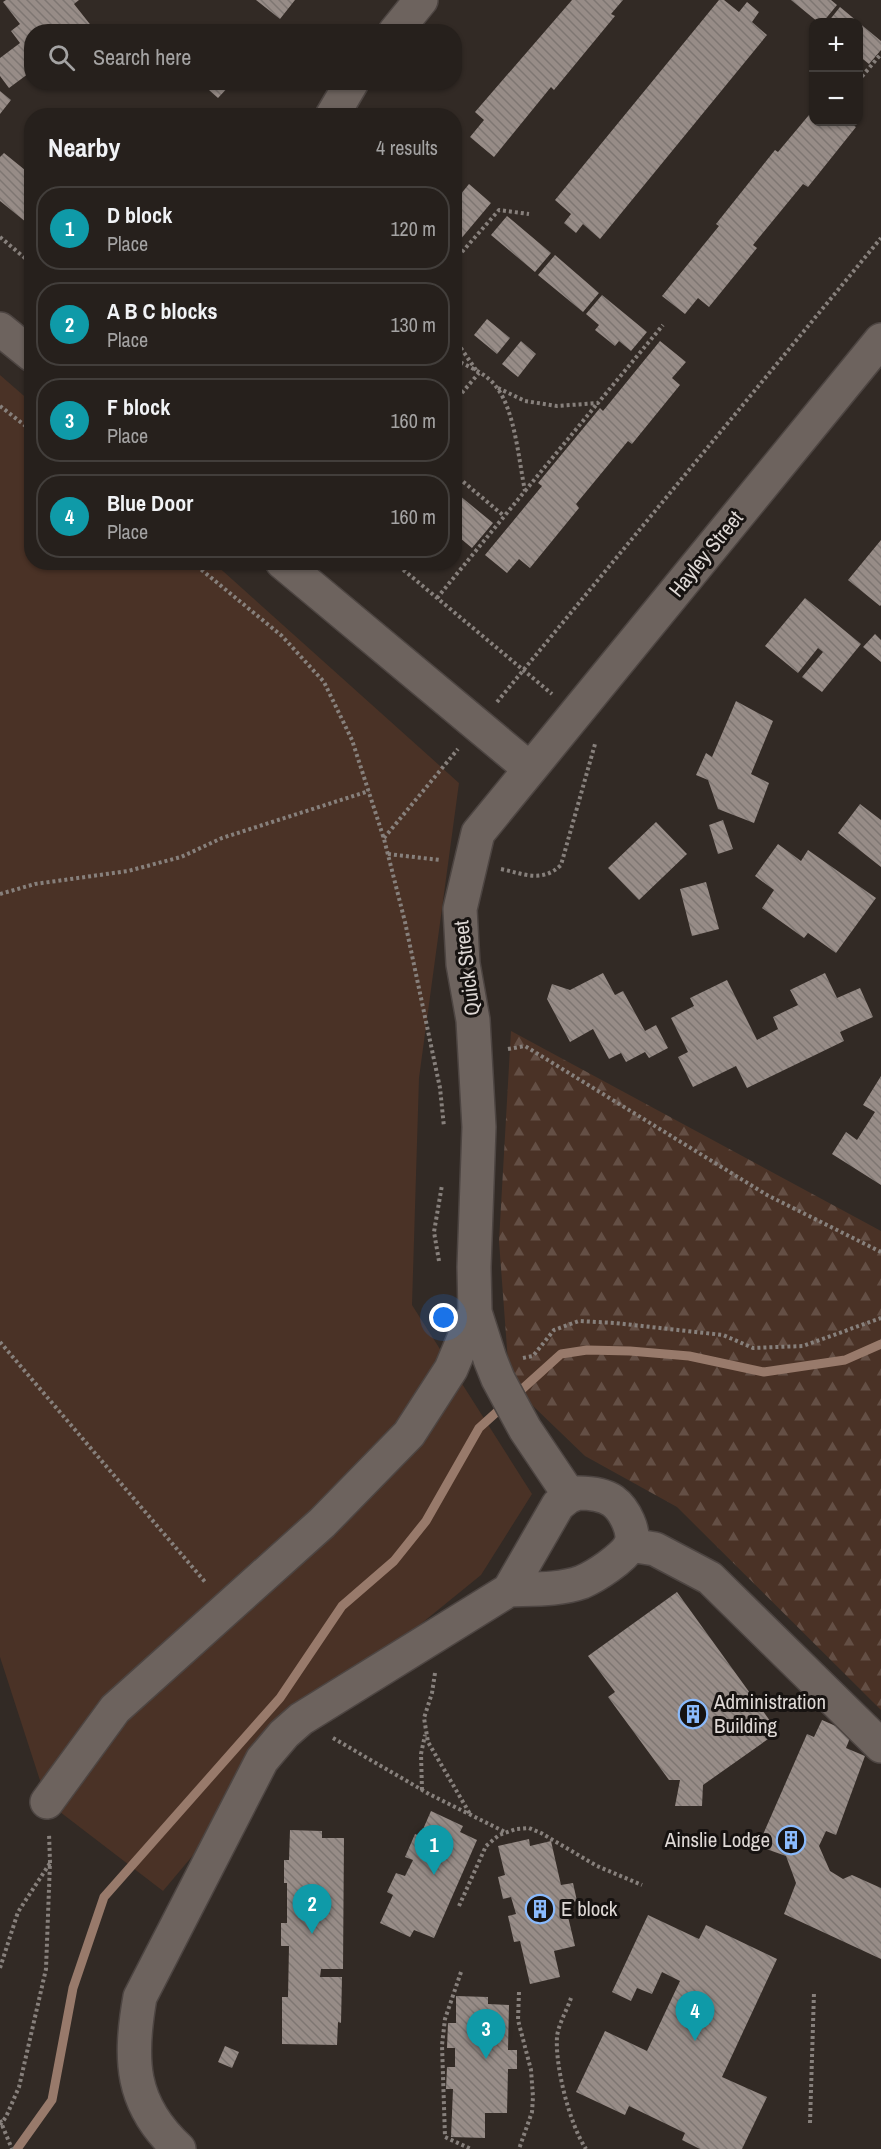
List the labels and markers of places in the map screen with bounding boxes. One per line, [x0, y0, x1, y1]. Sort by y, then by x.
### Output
place label: Administration Building [713, 1687, 826, 1740]
building icon: Administration Building [677, 1698, 709, 1730]
building icon: Ainslie Lodge [775, 1824, 807, 1856]
place label: Ainslie Lodge [664, 1825, 770, 1854]
pin: 1 [414, 1826, 454, 1875]
pin: 2 [292, 1884, 332, 1934]
building icon: E block [524, 1893, 556, 1925]
place label: E block [561, 1894, 618, 1923]
pin: 4 [676, 1992, 714, 2041]
pin: 3 [466, 2010, 506, 2059]

